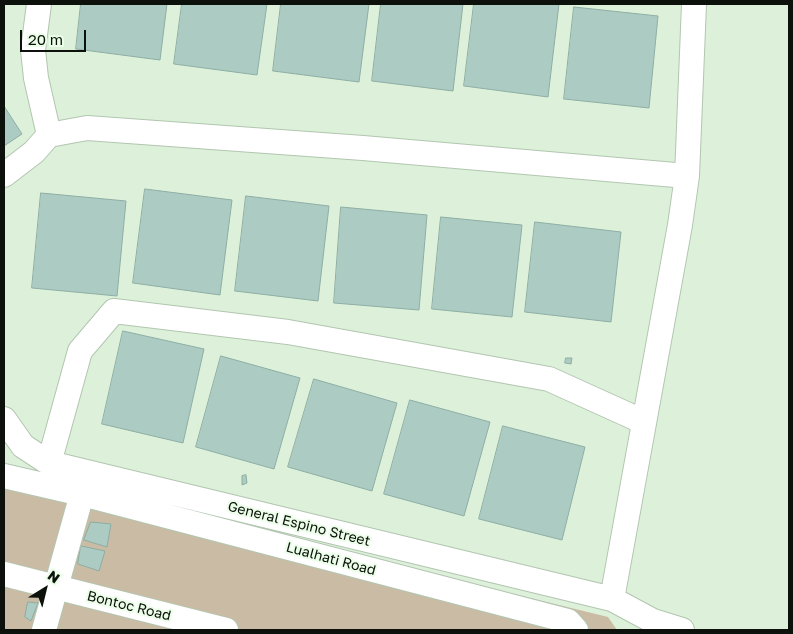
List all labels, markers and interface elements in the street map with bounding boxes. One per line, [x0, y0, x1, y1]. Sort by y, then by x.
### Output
scale bar [22, 20, 89, 52]
text: 20 m [28, 30, 63, 48]
street label: General Espino Street [226, 498, 372, 550]
street label: Lualhati Road [284, 539, 378, 579]
north arrow [20, 564, 70, 614]
text: N [45, 566, 63, 586]
street label: Bontoc Road [85, 587, 173, 625]

